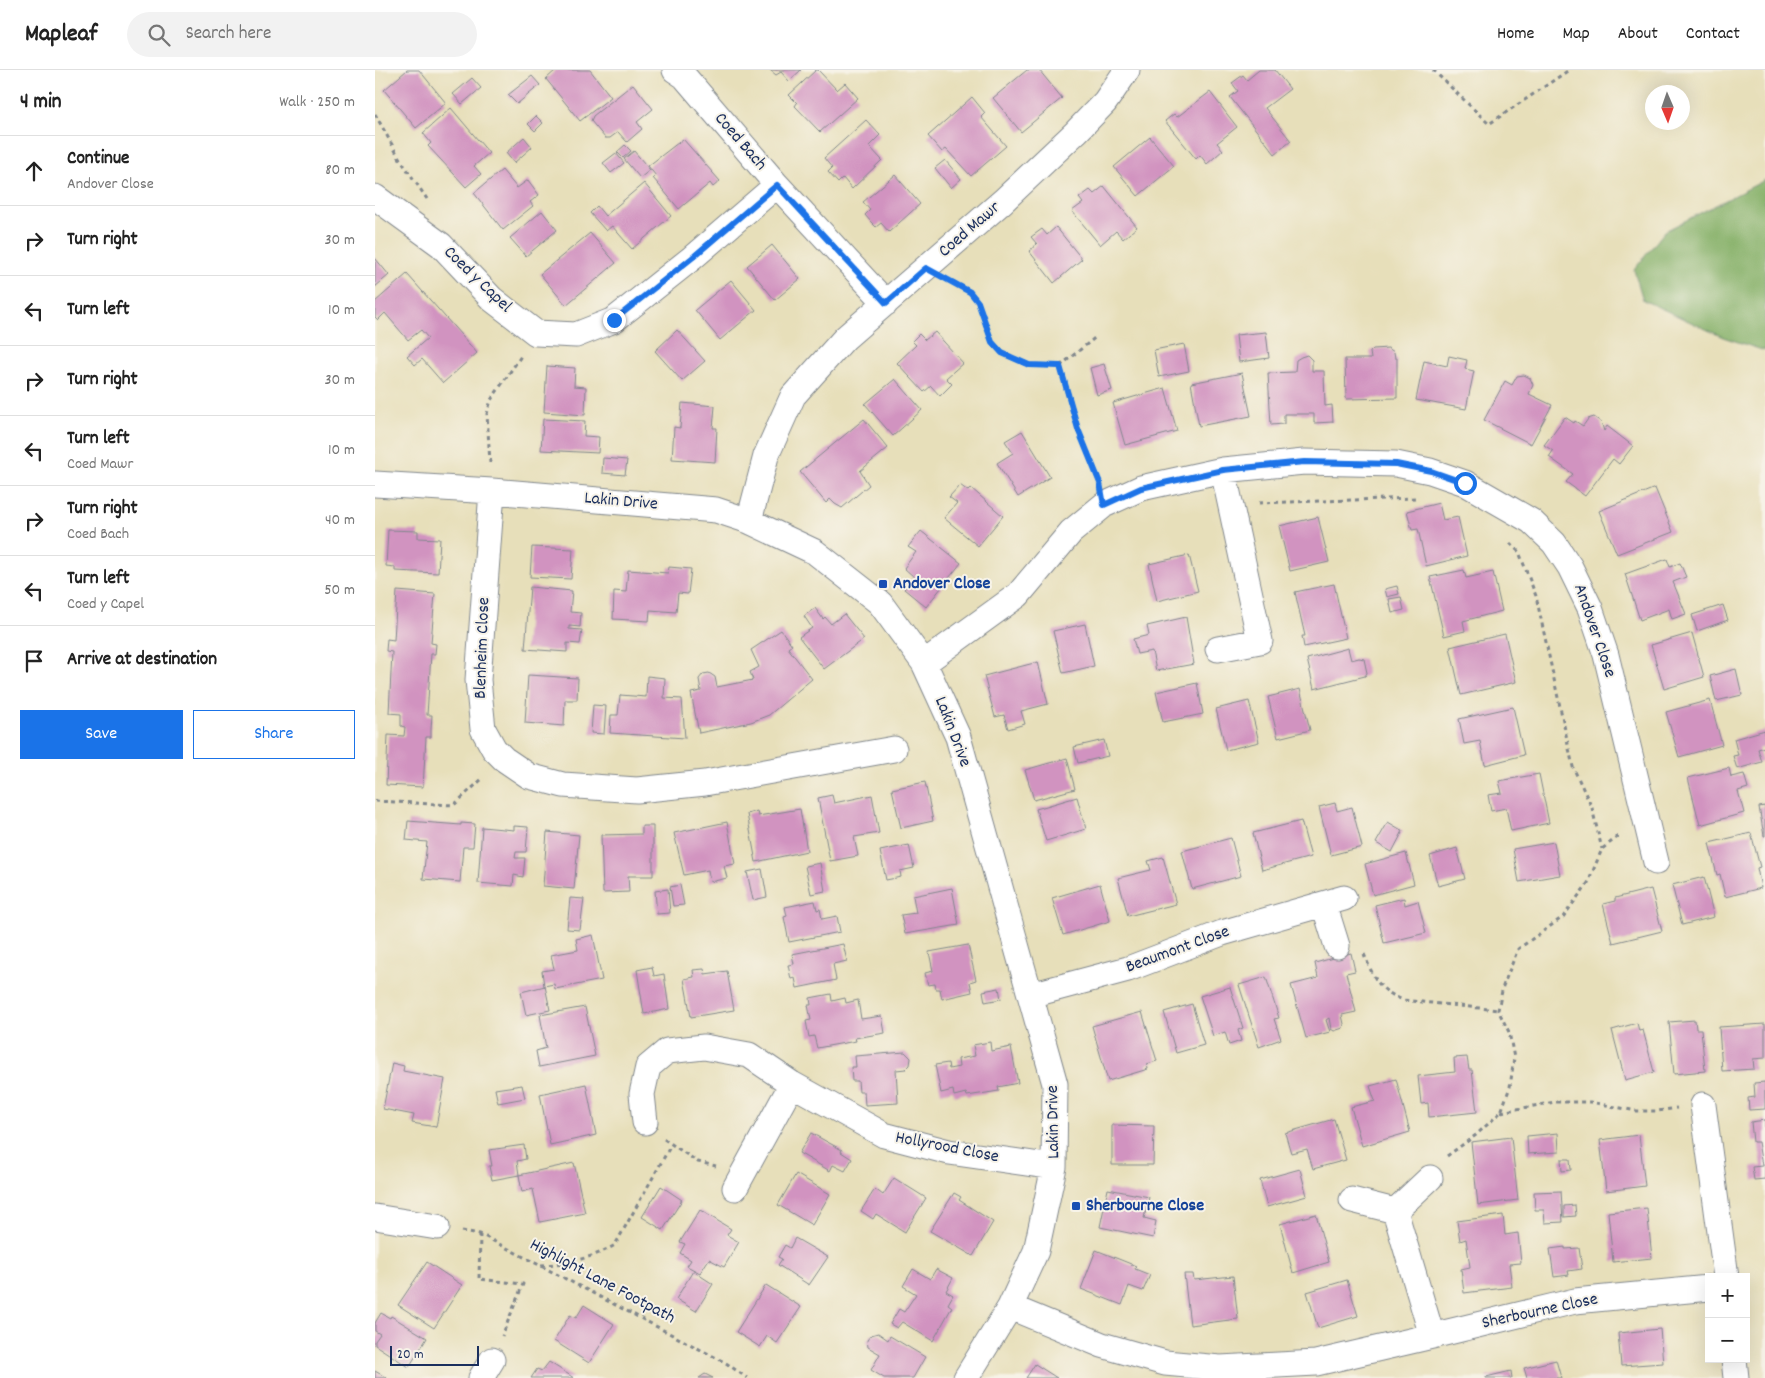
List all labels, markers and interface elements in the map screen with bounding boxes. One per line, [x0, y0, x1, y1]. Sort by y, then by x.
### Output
search box [127, 12, 477, 57]
text: Mapleaf [25, 18, 97, 52]
icon: search [145, 21, 173, 49]
text: Search here [185, 21, 271, 48]
text: Home [1497, 22, 1534, 47]
text: Map [1562, 22, 1590, 47]
text: About [1618, 22, 1658, 47]
text: Contact [1686, 22, 1740, 47]
north arrow [1645, 85, 1690, 130]
text: 4 min [20, 88, 62, 118]
text: Walk · 250 m [279, 91, 355, 114]
street label: Coed Bach [708, 107, 772, 177]
text: Continue [67, 146, 129, 173]
icon: ahead [20, 157, 48, 185]
text: 80 m [325, 159, 355, 182]
text: Andover Close [67, 173, 154, 196]
street label: Coed Mawr [934, 196, 1007, 264]
icon: right [20, 227, 48, 255]
text: Turn right [67, 227, 138, 254]
text: 30 m [325, 229, 355, 252]
street label: Coed y Capel [437, 241, 517, 320]
icon: left [20, 297, 48, 325]
text: Turn left [67, 297, 130, 324]
text: 10 m [328, 299, 355, 322]
route end [603, 309, 626, 332]
icon: right [20, 367, 48, 395]
text: Turn right [67, 367, 138, 394]
text: 30 m [325, 369, 355, 392]
text: Turn left [67, 426, 130, 453]
icon: left [20, 437, 48, 465]
text: 10 m [328, 439, 355, 462]
text: Coed Mawr [67, 453, 133, 476]
route start [1454, 472, 1477, 495]
street label: Lakin Drive [583, 486, 659, 518]
text: Turn right [67, 496, 138, 523]
icon: right [20, 507, 48, 535]
text: 40 m [325, 509, 355, 532]
text: Coed Bach [67, 523, 129, 546]
text: Turn left [67, 566, 130, 593]
place label: Andover Close [893, 572, 991, 597]
icon: left [20, 577, 48, 605]
marker: Andover Close [877, 578, 889, 590]
text: 50 m [324, 579, 355, 602]
street label: Andover Close [1566, 581, 1622, 681]
text: Coed y Capel [67, 593, 144, 616]
street label: Blenheim Close [469, 597, 497, 699]
icon: arrive [20, 647, 48, 675]
text: Arrive at destination [67, 647, 217, 674]
street label: Lakin Drive [927, 693, 977, 771]
button: Save [20, 710, 183, 759]
button: Share [193, 710, 355, 759]
street label: Beaumont Close [1123, 920, 1233, 980]
street label: Lakin Drive [1041, 1085, 1067, 1159]
street label: Hollyrood Close [893, 1126, 1001, 1170]
place label: Sherbourne Close [1086, 1194, 1204, 1219]
marker: Sherbourne Close [1070, 1200, 1082, 1212]
street label: Highlight Lane Footpath [525, 1233, 679, 1331]
map controls [1705, 1273, 1750, 1363]
button: + [1705, 1273, 1750, 1318]
street label: Sherbourne Close [1480, 1287, 1600, 1337]
button: − [1705, 1318, 1750, 1363]
scale bar [390, 1343, 479, 1366]
text: 20 m [397, 1345, 424, 1365]

